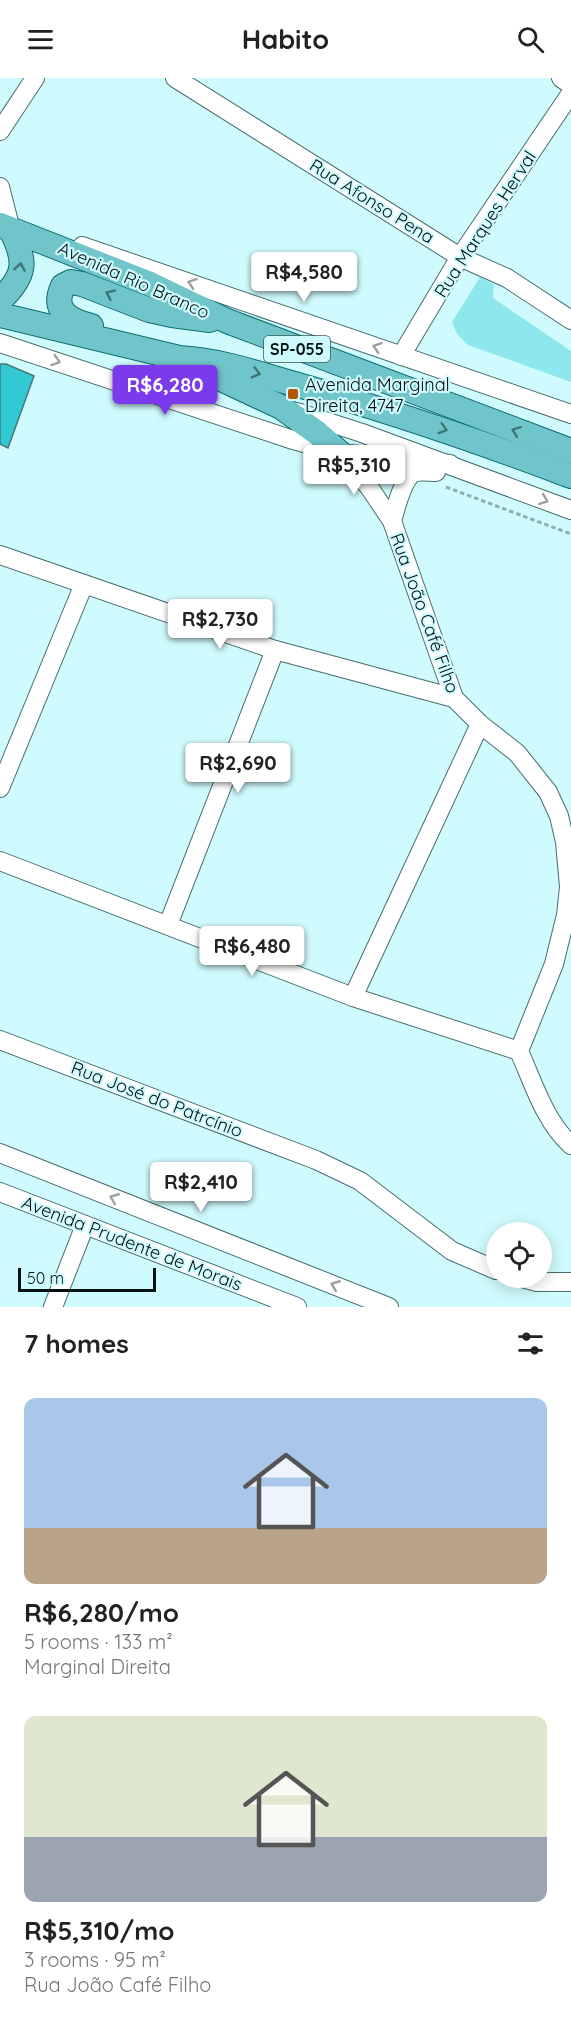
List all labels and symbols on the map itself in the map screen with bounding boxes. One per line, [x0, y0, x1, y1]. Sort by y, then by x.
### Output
street label: Rua Marques Herval [429, 146, 541, 302]
street label: Rua Afonso Pena [305, 153, 439, 249]
street label: Avenida Rio Branco [55, 236, 213, 324]
pin: R$4,580 [249, 252, 359, 303]
one-way arrow [14, 263, 26, 272]
one-way arrow [187, 277, 198, 290]
one-way arrow [105, 290, 116, 302]
road number: SP-055 [264, 336, 330, 362]
one-way arrow [372, 342, 383, 354]
one-way arrow [50, 353, 61, 366]
pin: R$6,280 [110, 365, 220, 416]
one-way arrow [250, 366, 261, 378]
place label: Avenida Marginal Direita, 4747 [305, 373, 450, 417]
marker: Avenida Marginal Direita, 4747 [286, 387, 300, 401]
one-way arrow [437, 422, 448, 434]
one-way arrow [511, 426, 522, 439]
pin: R$5,310 [299, 445, 409, 496]
one-way arrow [538, 492, 549, 505]
street label: Rua João Café Filho [385, 530, 465, 696]
pin: R$2,730 [165, 599, 275, 650]
pin: R$2,690 [183, 743, 293, 794]
pin: R$6,480 [197, 926, 307, 977]
street label: Rua José do Patrcínio [68, 1056, 246, 1142]
pin: R$2,410 [146, 1162, 256, 1213]
street label: Avenida Prudente de Morais [19, 1190, 245, 1296]
one-way arrow [110, 1193, 121, 1205]
scale bar [18, 1265, 156, 1292]
one-way arrow [330, 1280, 341, 1293]

